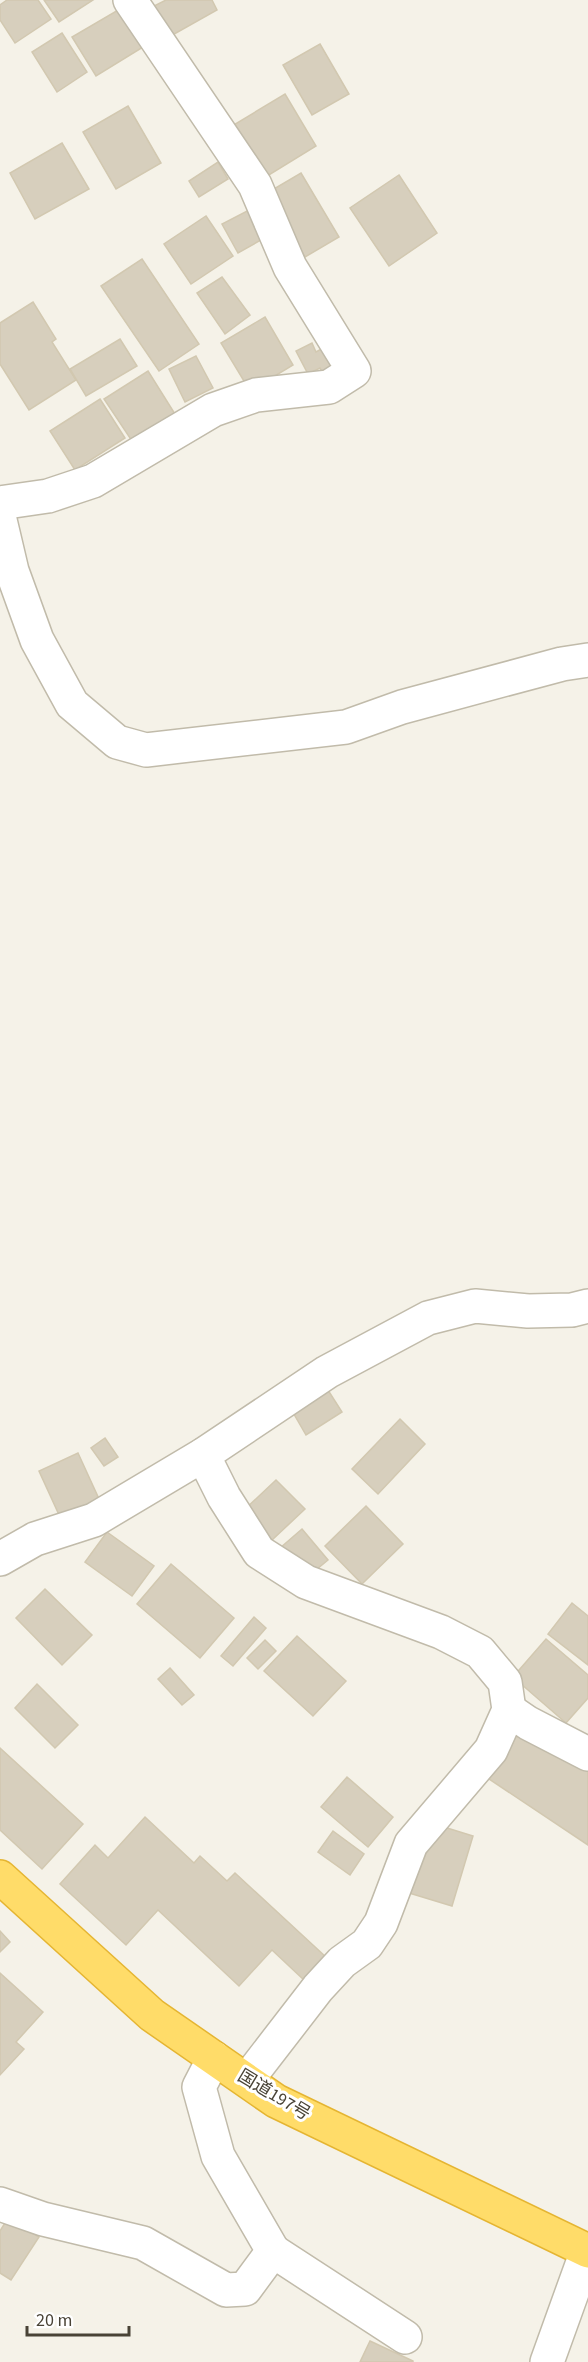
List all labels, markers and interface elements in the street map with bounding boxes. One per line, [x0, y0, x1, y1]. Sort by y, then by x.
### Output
street label: 国道197号 [233, 2063, 315, 2127]
scale bar [27, 2299, 129, 2337]
text: 20 m [36, 2308, 72, 2333]

